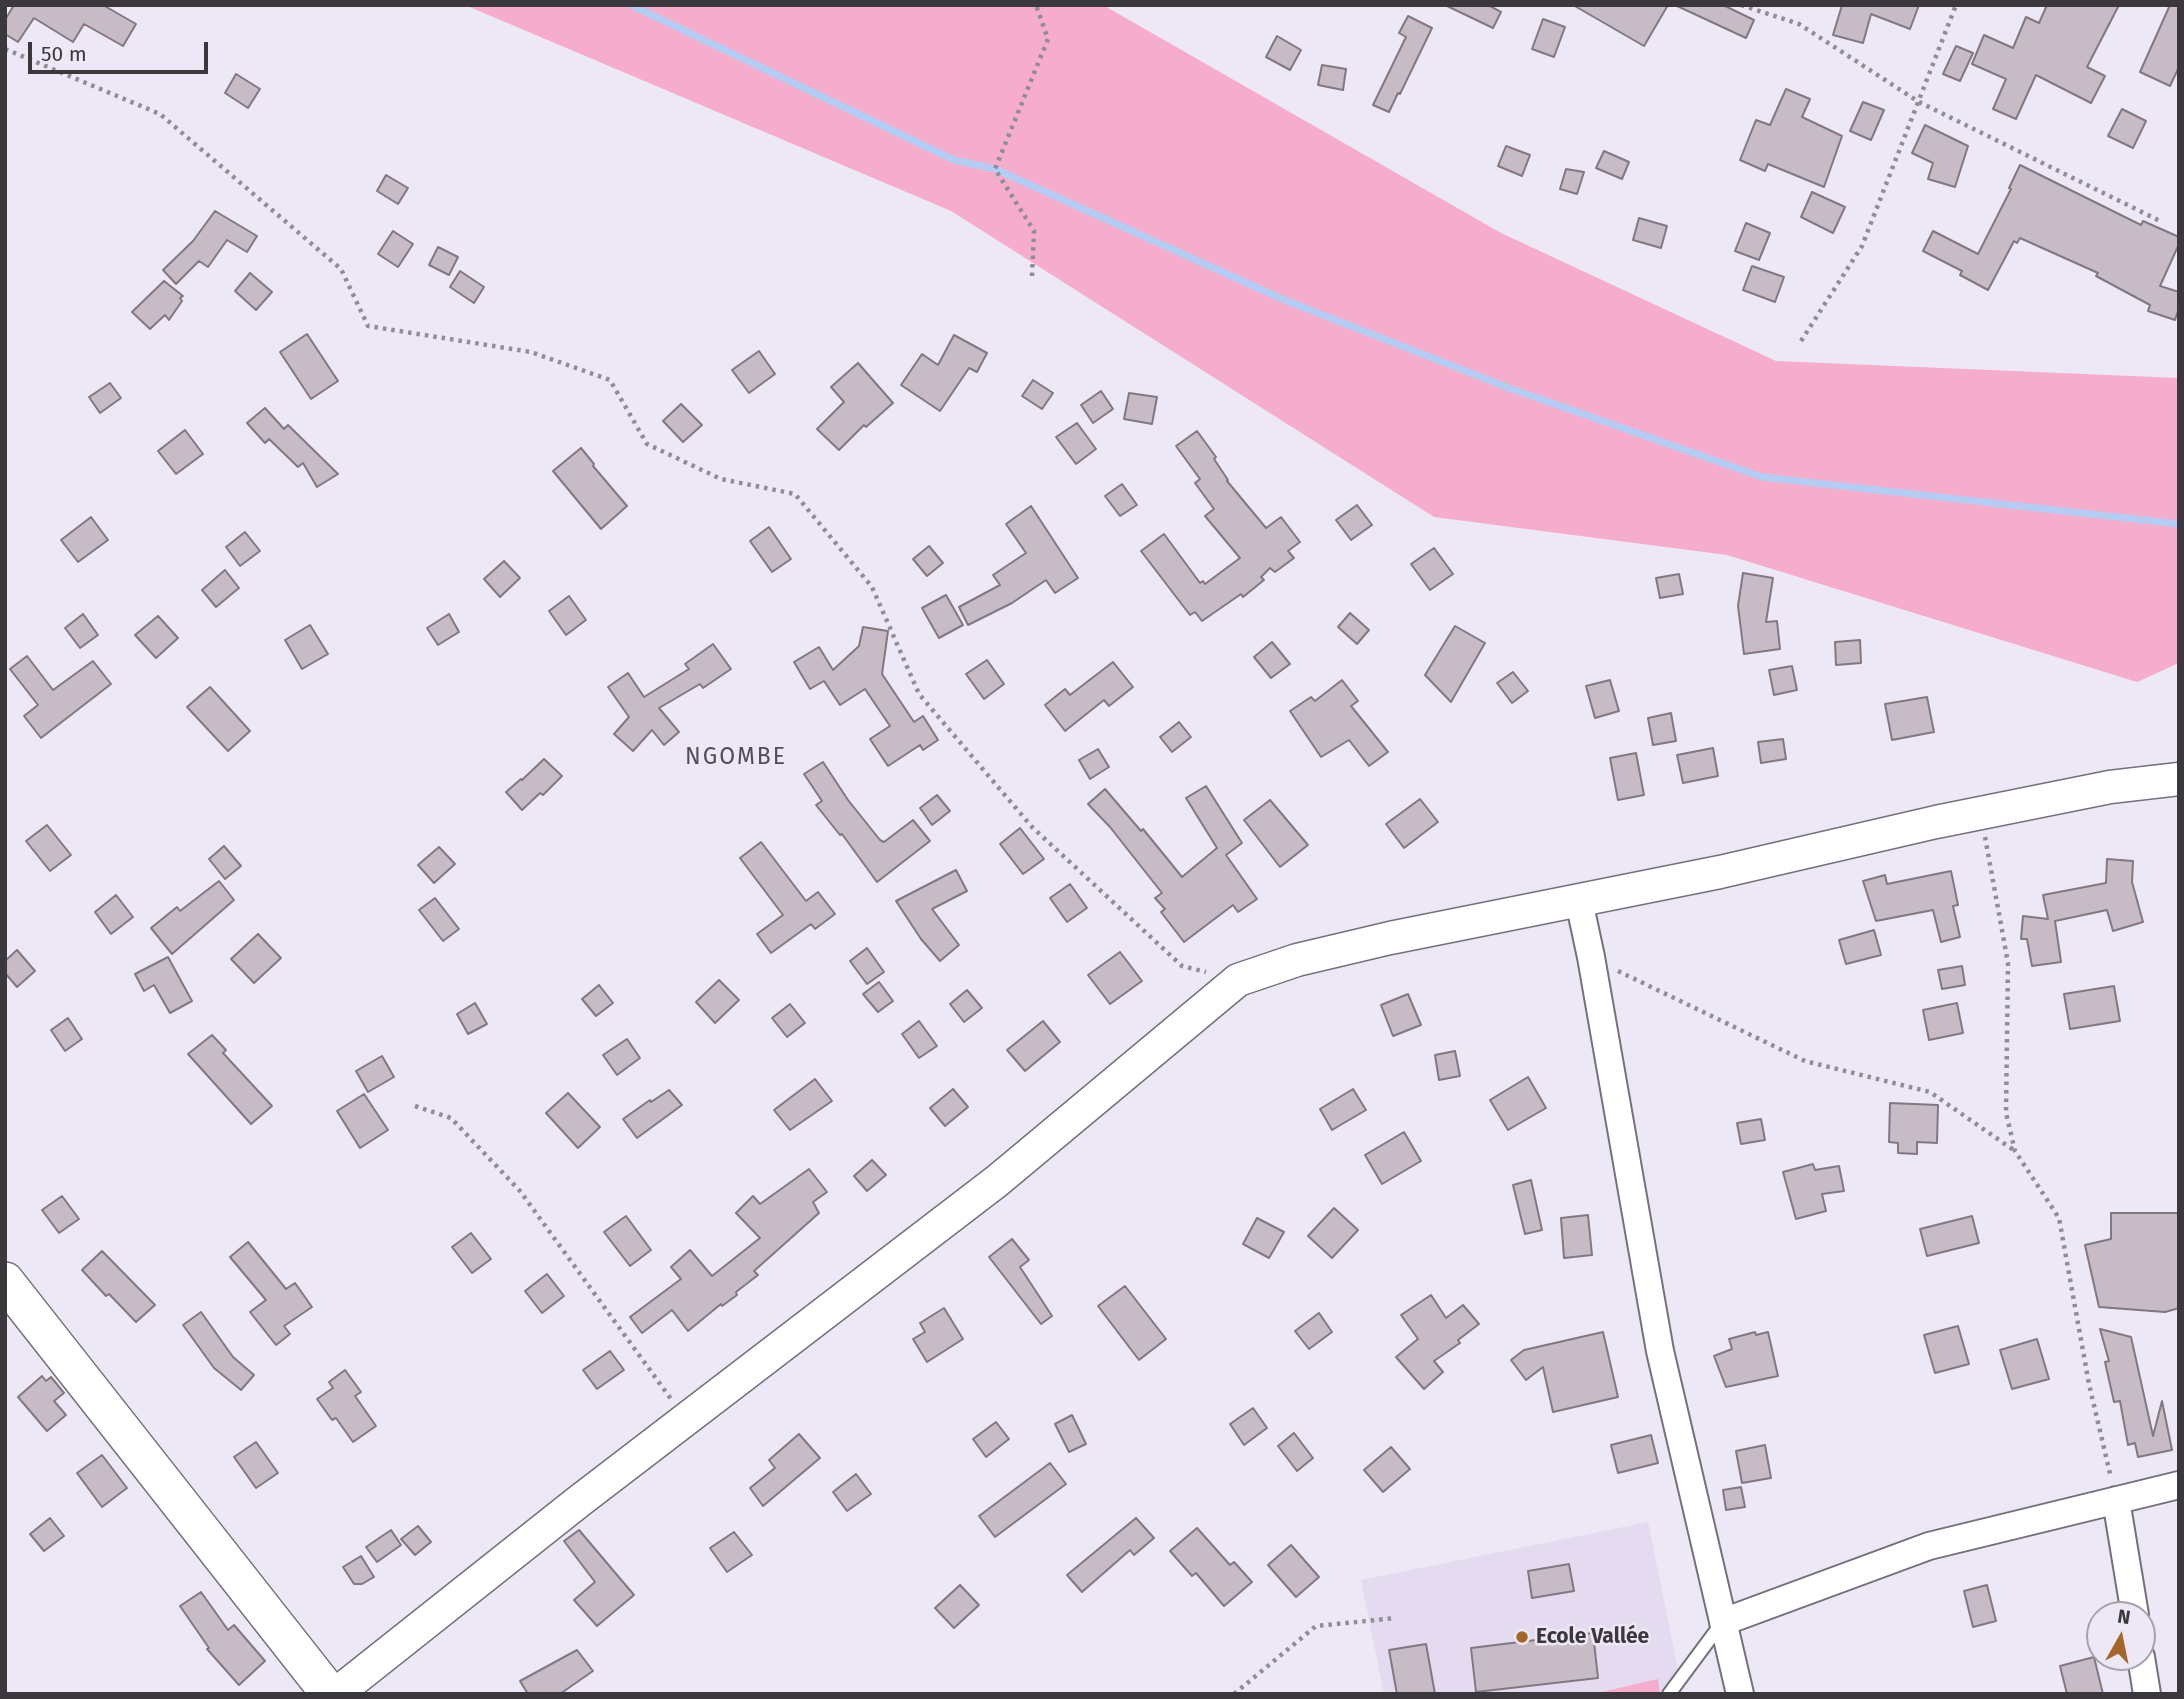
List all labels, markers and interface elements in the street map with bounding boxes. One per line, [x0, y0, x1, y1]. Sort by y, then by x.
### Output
scale bar [32, 28, 212, 72]
text: 50 m [41, 41, 87, 67]
district label: NGOMBE [686, 744, 786, 772]
north arrow [2086, 1601, 2156, 1671]
text: N [2116, 1604, 2132, 1629]
place label: Ecole Vallée [1536, 1624, 1649, 1650]
marker: Ecole Vallée [1514, 1629, 1530, 1645]

